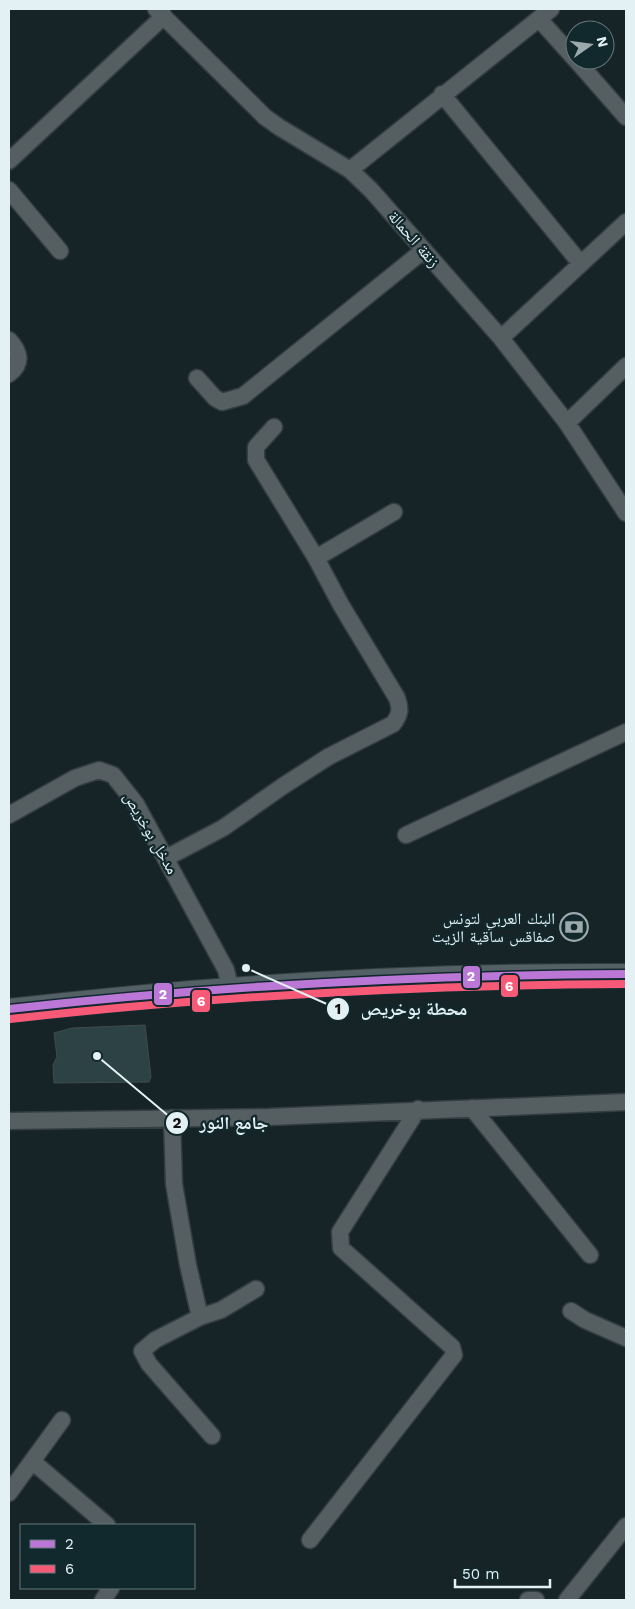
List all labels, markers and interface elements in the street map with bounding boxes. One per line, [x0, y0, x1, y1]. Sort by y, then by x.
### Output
north arrow [565, 20, 615, 70]
text: N [594, 35, 612, 49]
street label: زنقة الحمالة [384, 207, 444, 271]
street label: مدخل بوخريص [119, 789, 182, 878]
place label: البنك العربي لتونس صفاقس ساقية الزيت [432, 909, 555, 947]
bank icon: البنك العربي لتونس صفاقس ساقية الزيت [559, 912, 589, 942]
line badge: 2 [462, 965, 481, 989]
text: 2 [467, 968, 475, 984]
line badge: 6 [500, 974, 519, 998]
text: 6 [505, 978, 514, 994]
line badge: 2 [153, 982, 173, 1006]
text: 2 [159, 986, 167, 1002]
line badge: 6 [191, 989, 211, 1013]
text: 6 [197, 993, 206, 1009]
callout: محطة بوخريص [326, 993, 477, 1026]
text: محطة بوخريص [361, 998, 467, 1020]
text: 1 [335, 1000, 341, 1018]
callout: جامع النور [164, 1106, 278, 1139]
text: جامع النور [199, 1112, 269, 1135]
text: 2 [173, 1114, 182, 1132]
legend [20, 1524, 195, 1589]
text: 2 [65, 1535, 74, 1553]
scale bar [455, 1556, 550, 1588]
text: 6 [65, 1560, 74, 1578]
text: 50 m [462, 1565, 499, 1583]

